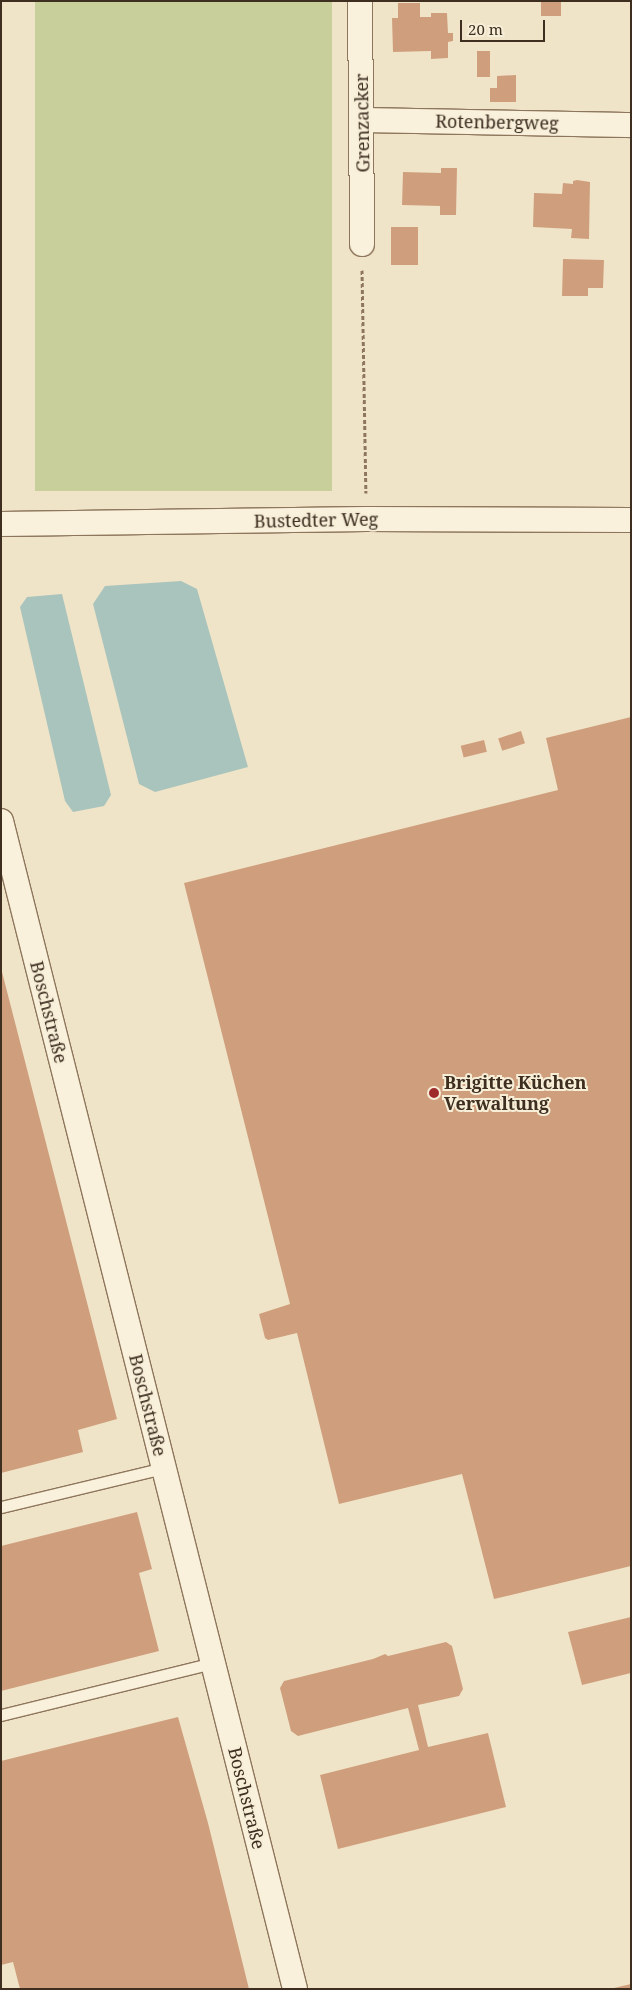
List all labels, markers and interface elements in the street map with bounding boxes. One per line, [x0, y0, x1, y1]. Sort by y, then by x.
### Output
scale bar [462, 10, 547, 42]
text: 20 m [468, 19, 503, 39]
street label: Grenzacker [350, 73, 374, 173]
street label: Rotenbergweg [435, 110, 559, 134]
street label: Bustedter Weg [254, 508, 378, 532]
street label: Boschstraße [26, 959, 72, 1065]
place label: Brigitte Küchen Verwaltung [444, 1072, 586, 1114]
marker: Brigitte Küchen Verwaltung [428, 1087, 440, 1099]
street label: Boschstraße [125, 1352, 171, 1458]
street label: Boschstraße [224, 1745, 270, 1851]

